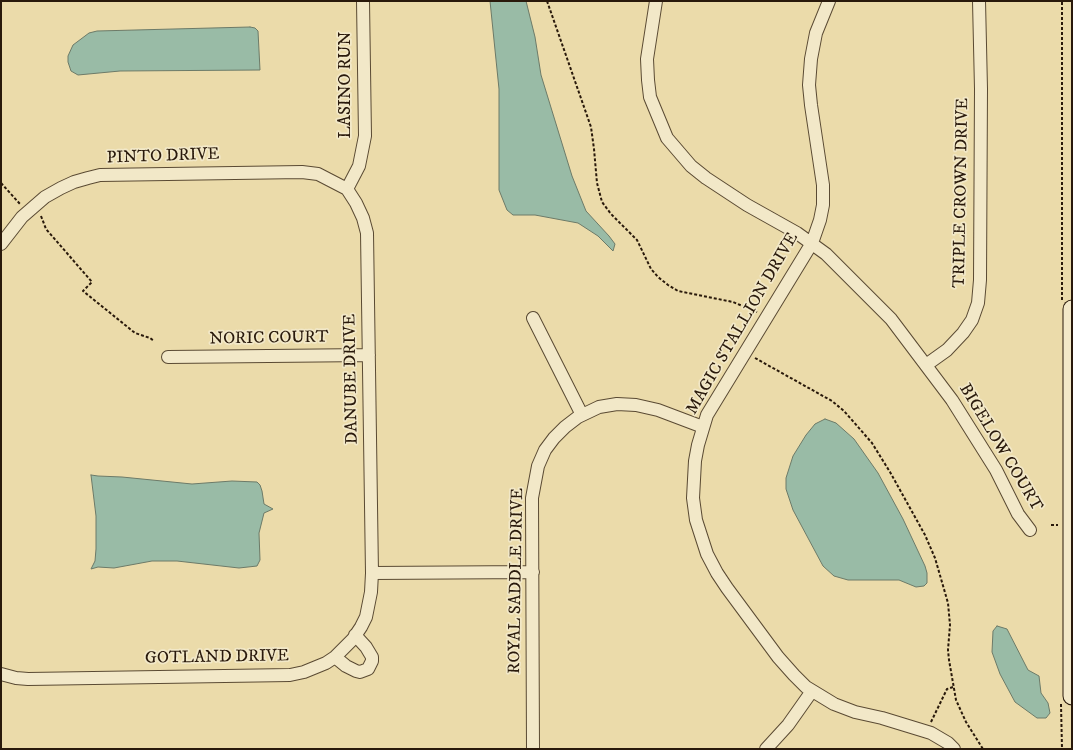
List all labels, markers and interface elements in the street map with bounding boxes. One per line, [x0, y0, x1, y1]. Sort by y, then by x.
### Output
street label: LASINO RUN [336, 32, 356, 138]
street label: TRIPLE CROWN DRIVE [950, 98, 974, 288]
street label: PINTO DRIVE [106, 145, 220, 169]
street label: MAGIC STALLION DRIVE [683, 230, 803, 418]
street label: DANUBE DRIVE [341, 314, 363, 444]
street label: NORIC COURT [209, 328, 329, 350]
street label: BIGELOW COURT [954, 380, 1046, 516]
street label: ROYAL SADDLE DRIVE [505, 488, 529, 674]
street label: GOTLAND DRIVE [145, 647, 289, 669]

